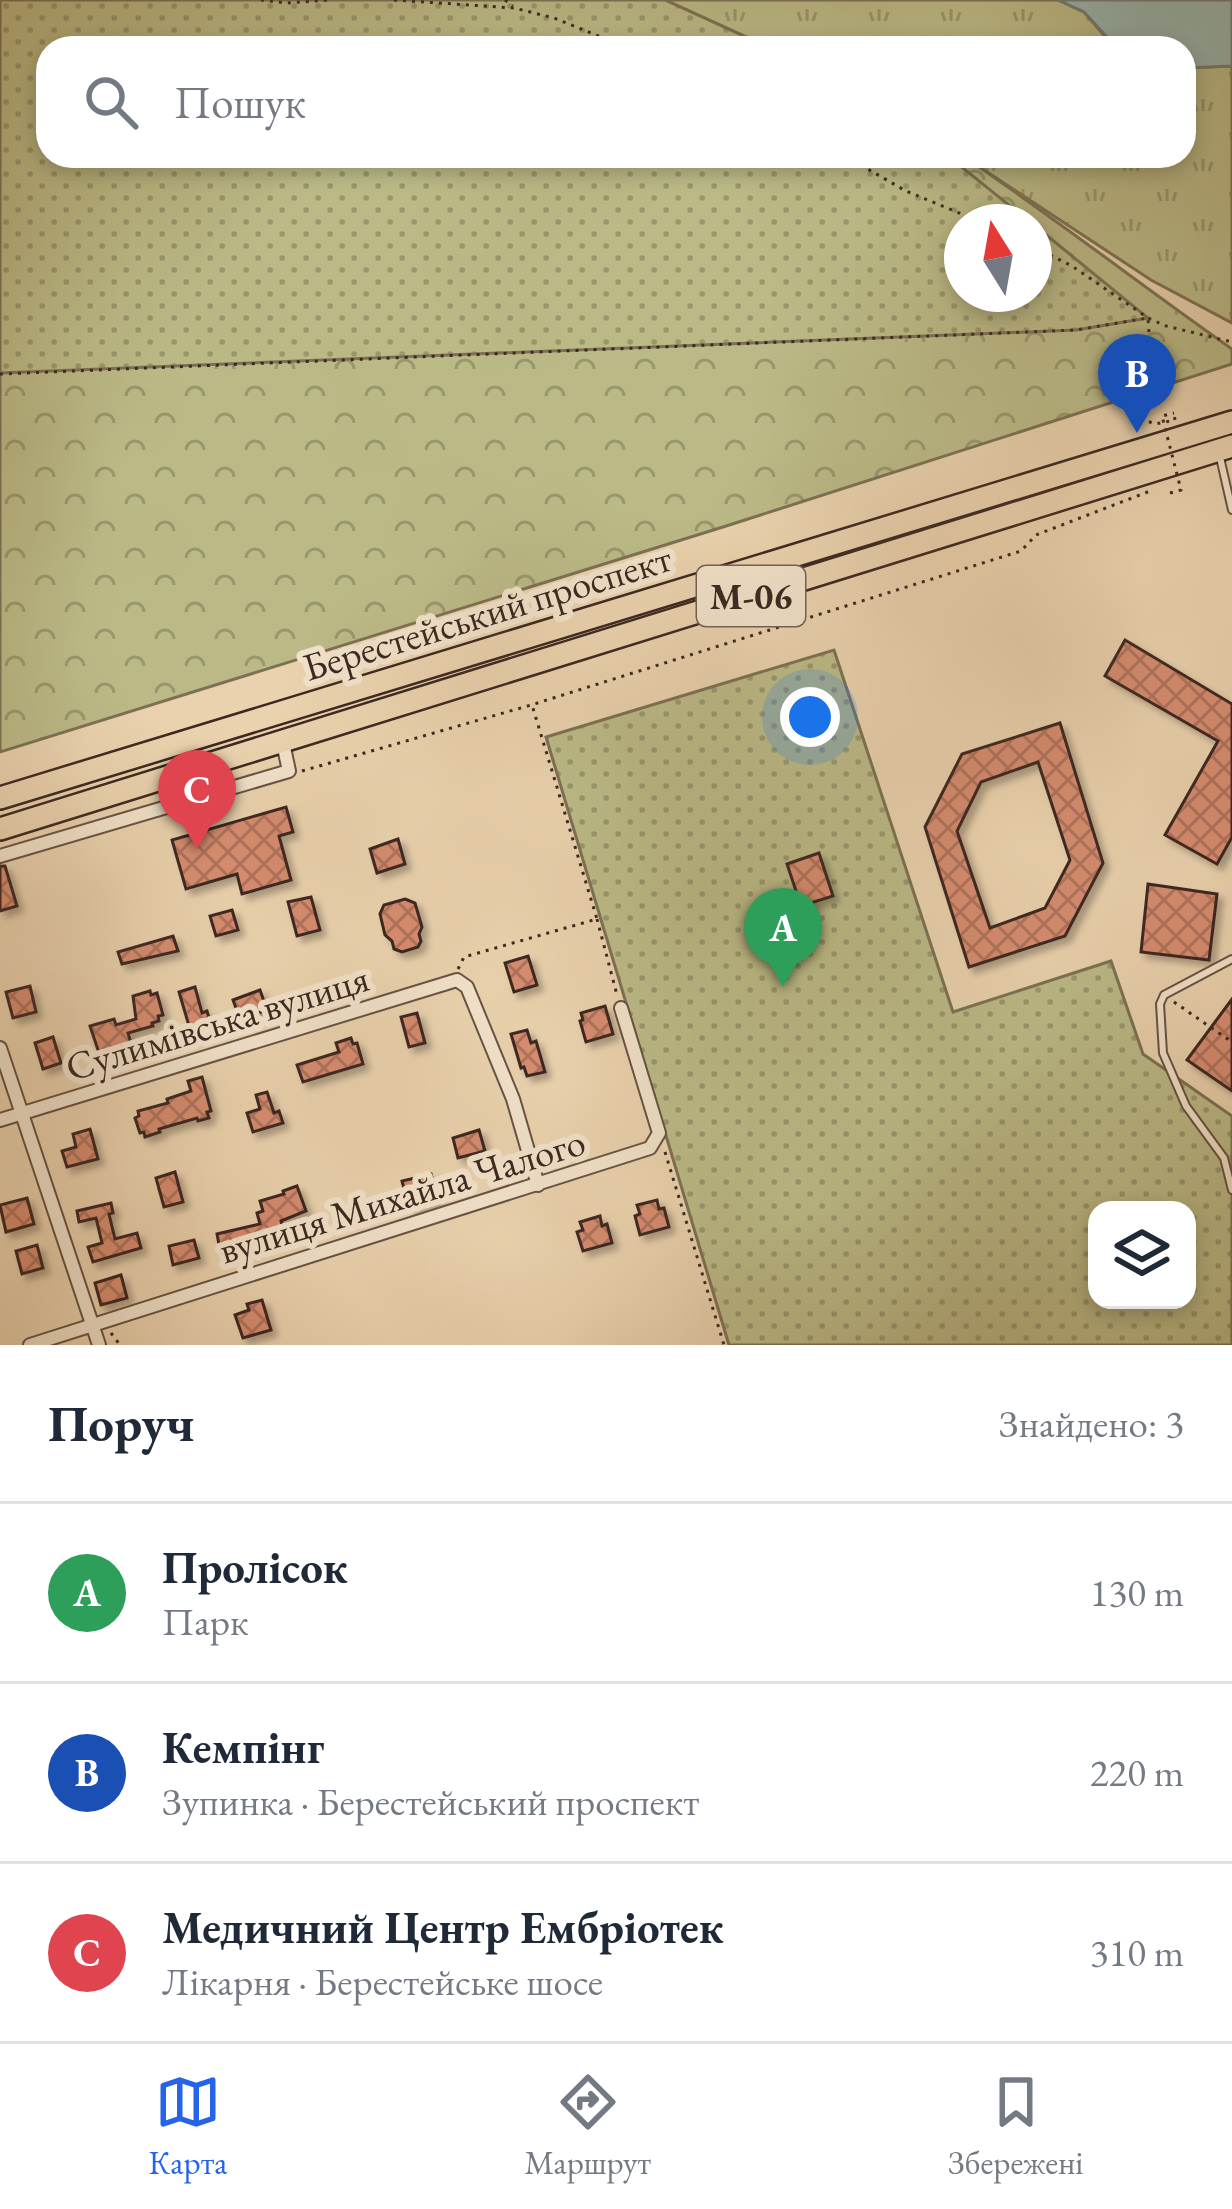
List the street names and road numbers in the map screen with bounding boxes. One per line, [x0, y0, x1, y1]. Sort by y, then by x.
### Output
street label: Берестейський проспект [297, 532, 678, 693]
road number: М-06 [697, 566, 805, 626]
street label: Сулимівська вулиця [59, 952, 375, 1093]
street label: вулиця Михайла Чалого [213, 1116, 591, 1275]

